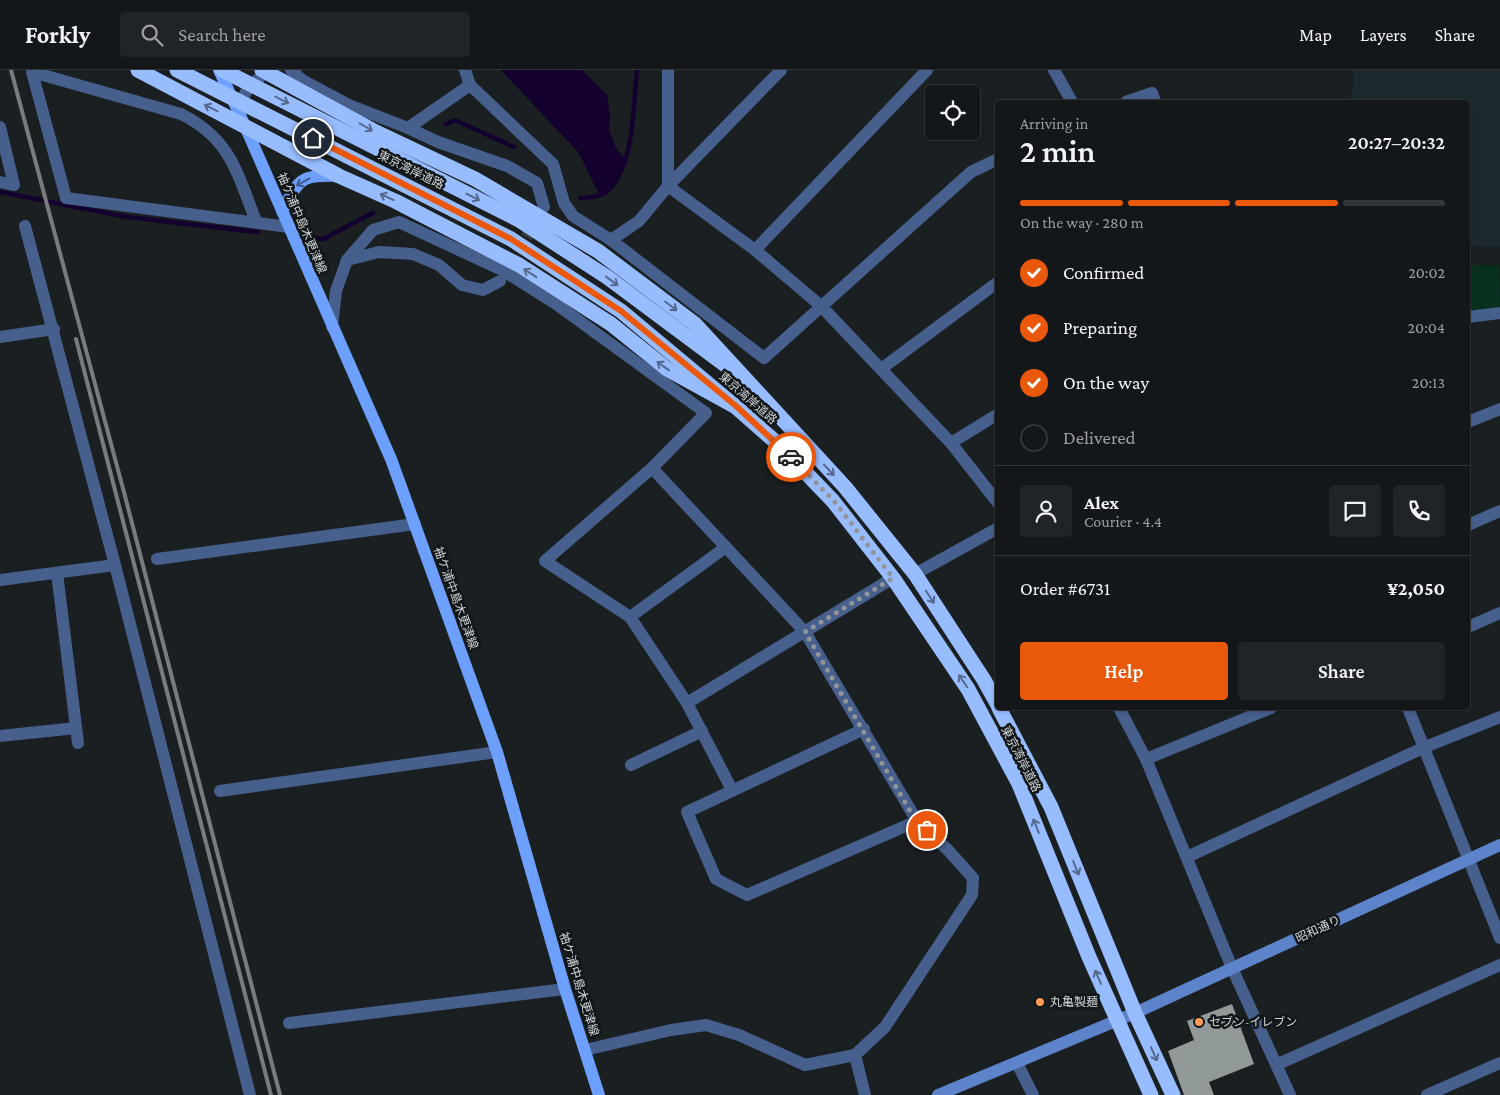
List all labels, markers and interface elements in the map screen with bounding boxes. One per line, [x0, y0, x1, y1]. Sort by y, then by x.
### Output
search box [120, 12, 470, 57]
text: Forkly [25, 21, 90, 48]
icon: search [138, 21, 166, 49]
text: Search here [178, 24, 266, 45]
text: Map [1299, 25, 1332, 45]
text: Layers [1360, 25, 1407, 45]
text: Share [1435, 25, 1475, 45]
map controls [925, 85, 980, 140]
button: locate [925, 85, 980, 140]
one-way arrow [274, 95, 289, 105]
one-way arrow [203, 103, 218, 113]
text: Arriving in [1020, 115, 1088, 132]
pin [292, 117, 334, 159]
one-way arrow [358, 123, 373, 132]
icon: home [299, 124, 327, 152]
text: 20:27–20:32 [1348, 132, 1445, 153]
text: 2 min [1020, 133, 1095, 169]
street label: 東京湾岸道路 [376, 148, 446, 192]
street label: 袖ケ浦中島木更津線 [274, 171, 330, 275]
one-way arrow [297, 177, 311, 187]
one-way arrow [380, 192, 395, 201]
one-way arrow [466, 192, 481, 202]
text: On the way · 280 m [1020, 214, 1144, 231]
icon: check [1020, 259, 1048, 287]
text: Confirmed [1063, 262, 1144, 283]
text: 20:02 [1408, 264, 1445, 281]
one-way arrow [524, 268, 538, 278]
one-way arrow [605, 276, 619, 286]
one-way arrow [664, 301, 678, 311]
icon: check [1020, 314, 1048, 342]
text: Preparing [1063, 317, 1137, 338]
text: 20:04 [1407, 319, 1445, 336]
one-way arrow [656, 361, 670, 371]
street label: 東京湾岸道路 [716, 369, 780, 427]
icon: check [1020, 369, 1048, 397]
text: On the way [1063, 372, 1149, 393]
text: 20:13 [1412, 374, 1445, 391]
text: Delivered [1063, 427, 1136, 448]
courier [766, 432, 816, 482]
icon: car [777, 443, 805, 471]
one-way arrow [823, 463, 835, 476]
button: person [1020, 485, 1072, 537]
button: chat [1329, 485, 1381, 537]
button: phone [1393, 485, 1445, 537]
text: Alex [1084, 492, 1119, 513]
text: Courier · 4.4 [1084, 513, 1162, 530]
street label: 袖ケ浦中島木更津線 [431, 545, 481, 651]
text: Order #6731 [1020, 578, 1110, 599]
text: ¥2,050 [1387, 578, 1445, 599]
one-way arrow [925, 589, 935, 603]
button: Help [1020, 642, 1228, 700]
button: Share [1238, 642, 1445, 700]
one-way arrow [958, 675, 968, 689]
street label: 東京湾岸道路 [998, 724, 1044, 794]
pin [906, 809, 948, 851]
icon: bag [913, 816, 941, 844]
one-way arrow [1031, 819, 1040, 834]
one-way arrow [1072, 860, 1082, 875]
street label: 昭和通り [1293, 913, 1343, 945]
street label: 袖ケ浦中島木更津線 [557, 930, 601, 1038]
one-way arrow [1092, 970, 1102, 985]
place label: 丸亀製麺 [1050, 995, 1098, 1009]
marker: 丸亀製麺 [1034, 996, 1046, 1008]
place label: セブン-イレブン [1209, 1015, 1297, 1029]
marker: セブン-イレブン [1193, 1016, 1205, 1028]
one-way arrow [1149, 1046, 1159, 1061]

